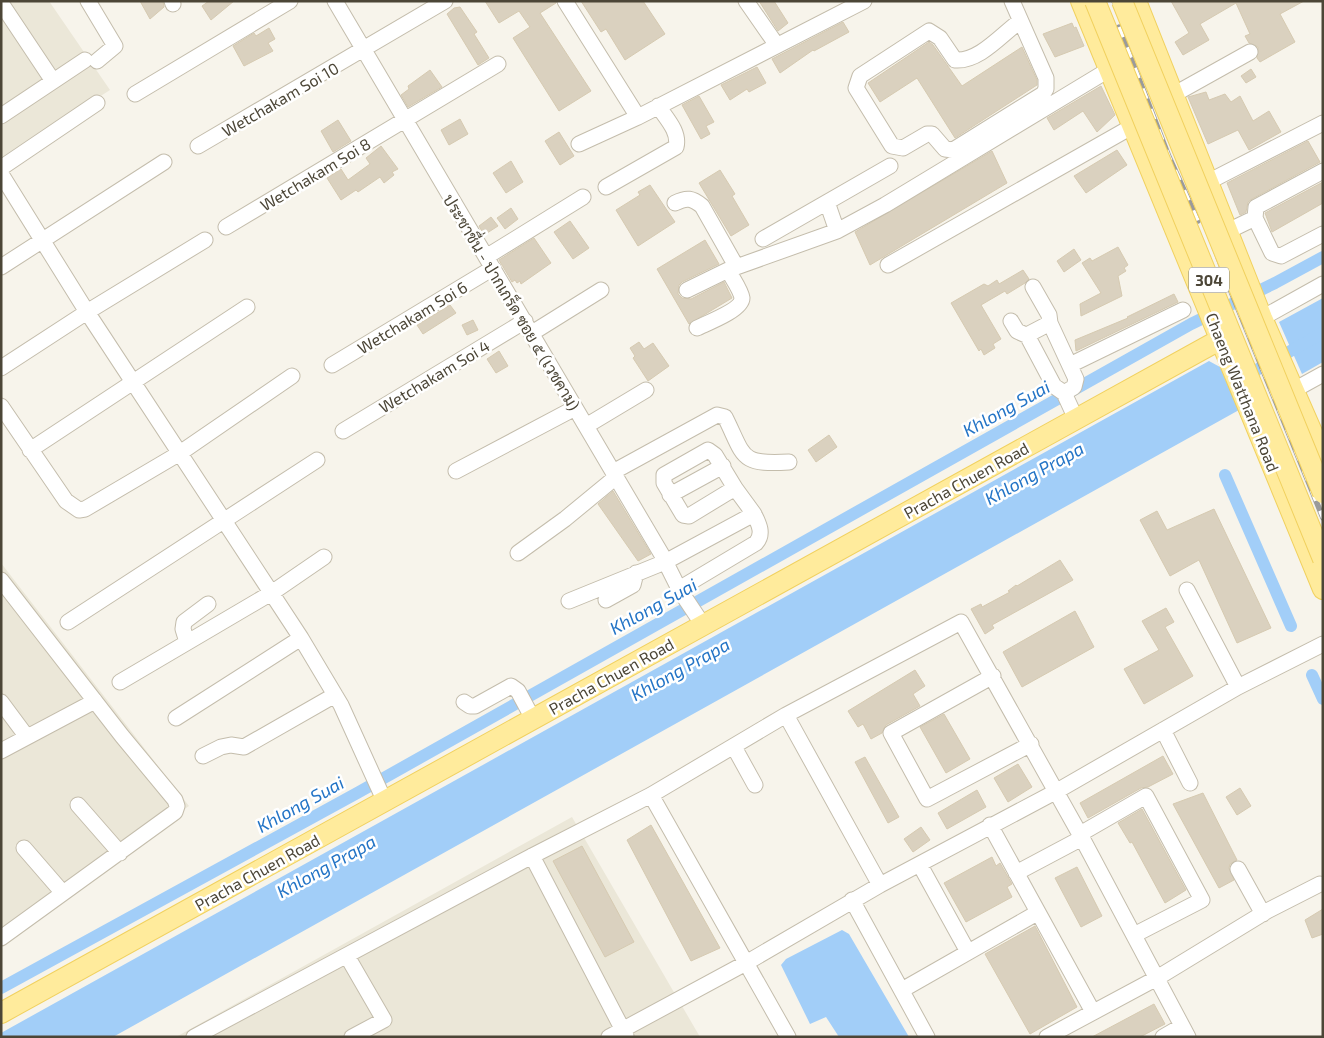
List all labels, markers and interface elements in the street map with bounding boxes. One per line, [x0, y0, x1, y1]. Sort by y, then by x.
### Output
street label: Wetchakam Soi 10 [218, 58, 342, 140]
street label: Wetchakam Soi 8 [256, 134, 374, 214]
street label: ประชาชื่น - ปากเกร็ด ซอย ๕ (เวชคาม) [440, 188, 588, 414]
road number: 304 [1189, 268, 1229, 292]
street label: Wetchakam Soi 6 [354, 277, 470, 357]
street label: Chaeng Watthana Road [1202, 310, 1284, 474]
street label: Wetchakam Soi 4 [375, 335, 493, 416]
water label: Khlong Suai [959, 375, 1054, 441]
water label: Khlong Prapa [981, 437, 1087, 509]
street label: Pracha Chuen Road [900, 438, 1032, 522]
water label: Khlong Suai [606, 573, 701, 639]
water label: Khlong Prapa [627, 633, 733, 705]
street label: Pracha Chuen Road [545, 634, 677, 718]
water label: Khlong Suai [253, 771, 348, 837]
street label: Pracha Chuen Road [191, 830, 323, 914]
water label: Khlong Prapa [273, 830, 379, 902]

